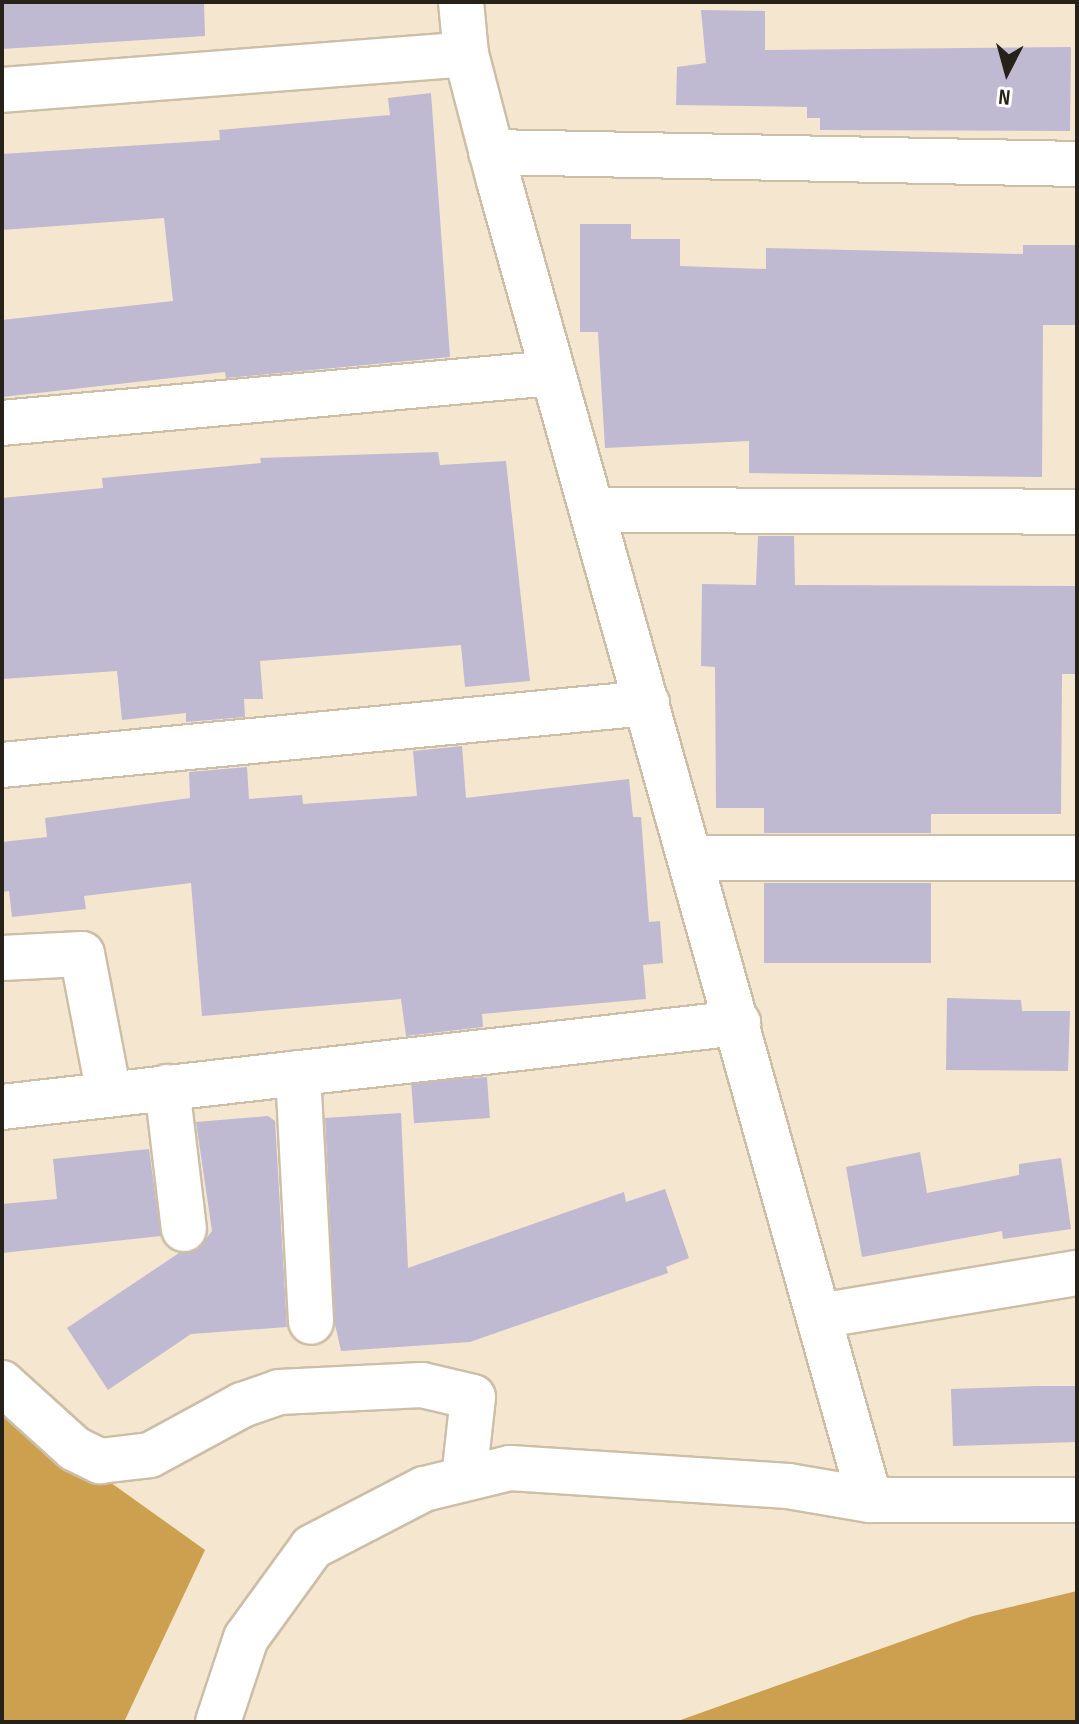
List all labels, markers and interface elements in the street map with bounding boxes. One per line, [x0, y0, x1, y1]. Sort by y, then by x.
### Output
north arrow [967, 32, 1047, 112]
text: N [997, 82, 1012, 110]

